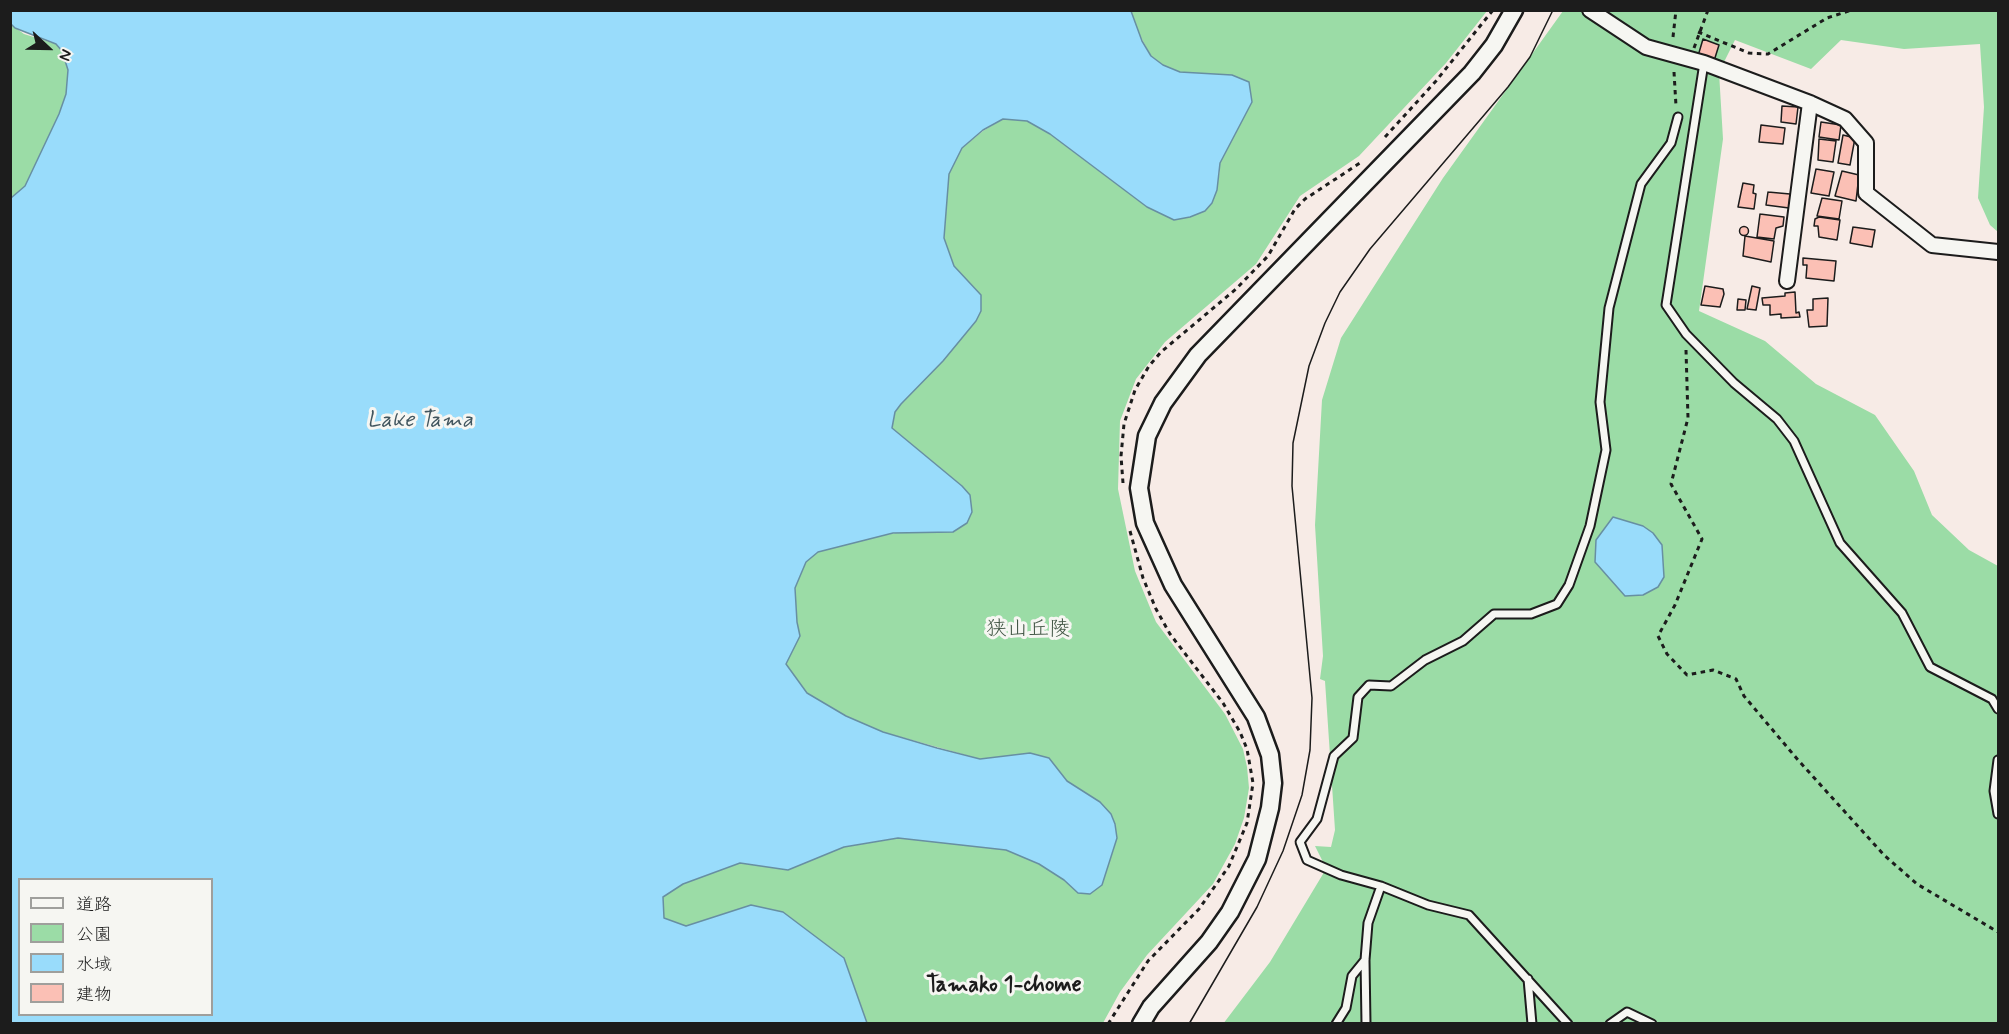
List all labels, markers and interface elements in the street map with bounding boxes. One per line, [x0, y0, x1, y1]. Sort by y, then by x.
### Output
north arrow [18, 18, 78, 78]
text: N [53, 46, 77, 64]
water label: Lake Tama [367, 408, 473, 434]
park label: 狭山丘陵 [986, 618, 1070, 644]
legend [18, 878, 213, 1016]
text: 道路 [76, 893, 112, 917]
text: 公園 [76, 923, 112, 947]
text: 水域 [76, 953, 112, 977]
district label: Tamako 1-chome [926, 973, 1082, 999]
text: 建物 [76, 983, 112, 1007]

